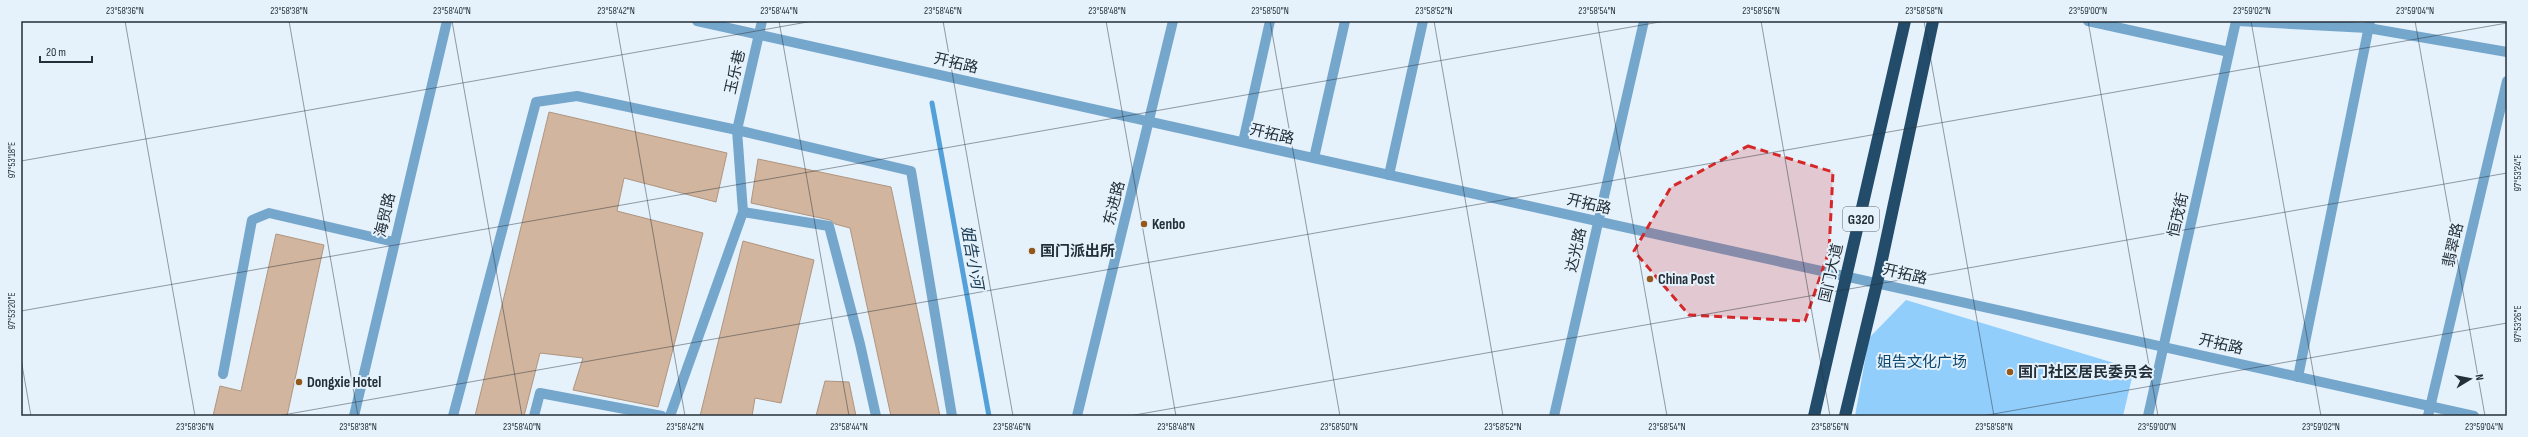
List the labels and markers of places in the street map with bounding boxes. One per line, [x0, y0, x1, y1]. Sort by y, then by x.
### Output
place label: Kenbo [1152, 215, 1185, 234]
marker: Kenbo [1139, 219, 1149, 229]
place label: 国门派出所 [1040, 242, 1115, 261]
marker: 国门派出所 [1027, 246, 1037, 256]
place label: China Post [1658, 270, 1715, 289]
marker: China Post [1645, 274, 1655, 284]
place label: 国门社区居民委员会 [2018, 363, 2153, 382]
marker: 国门社区居民委员会 [2005, 367, 2015, 377]
place label: Dongxie Hotel [307, 373, 381, 392]
marker: Dongxie Hotel [294, 377, 304, 387]

